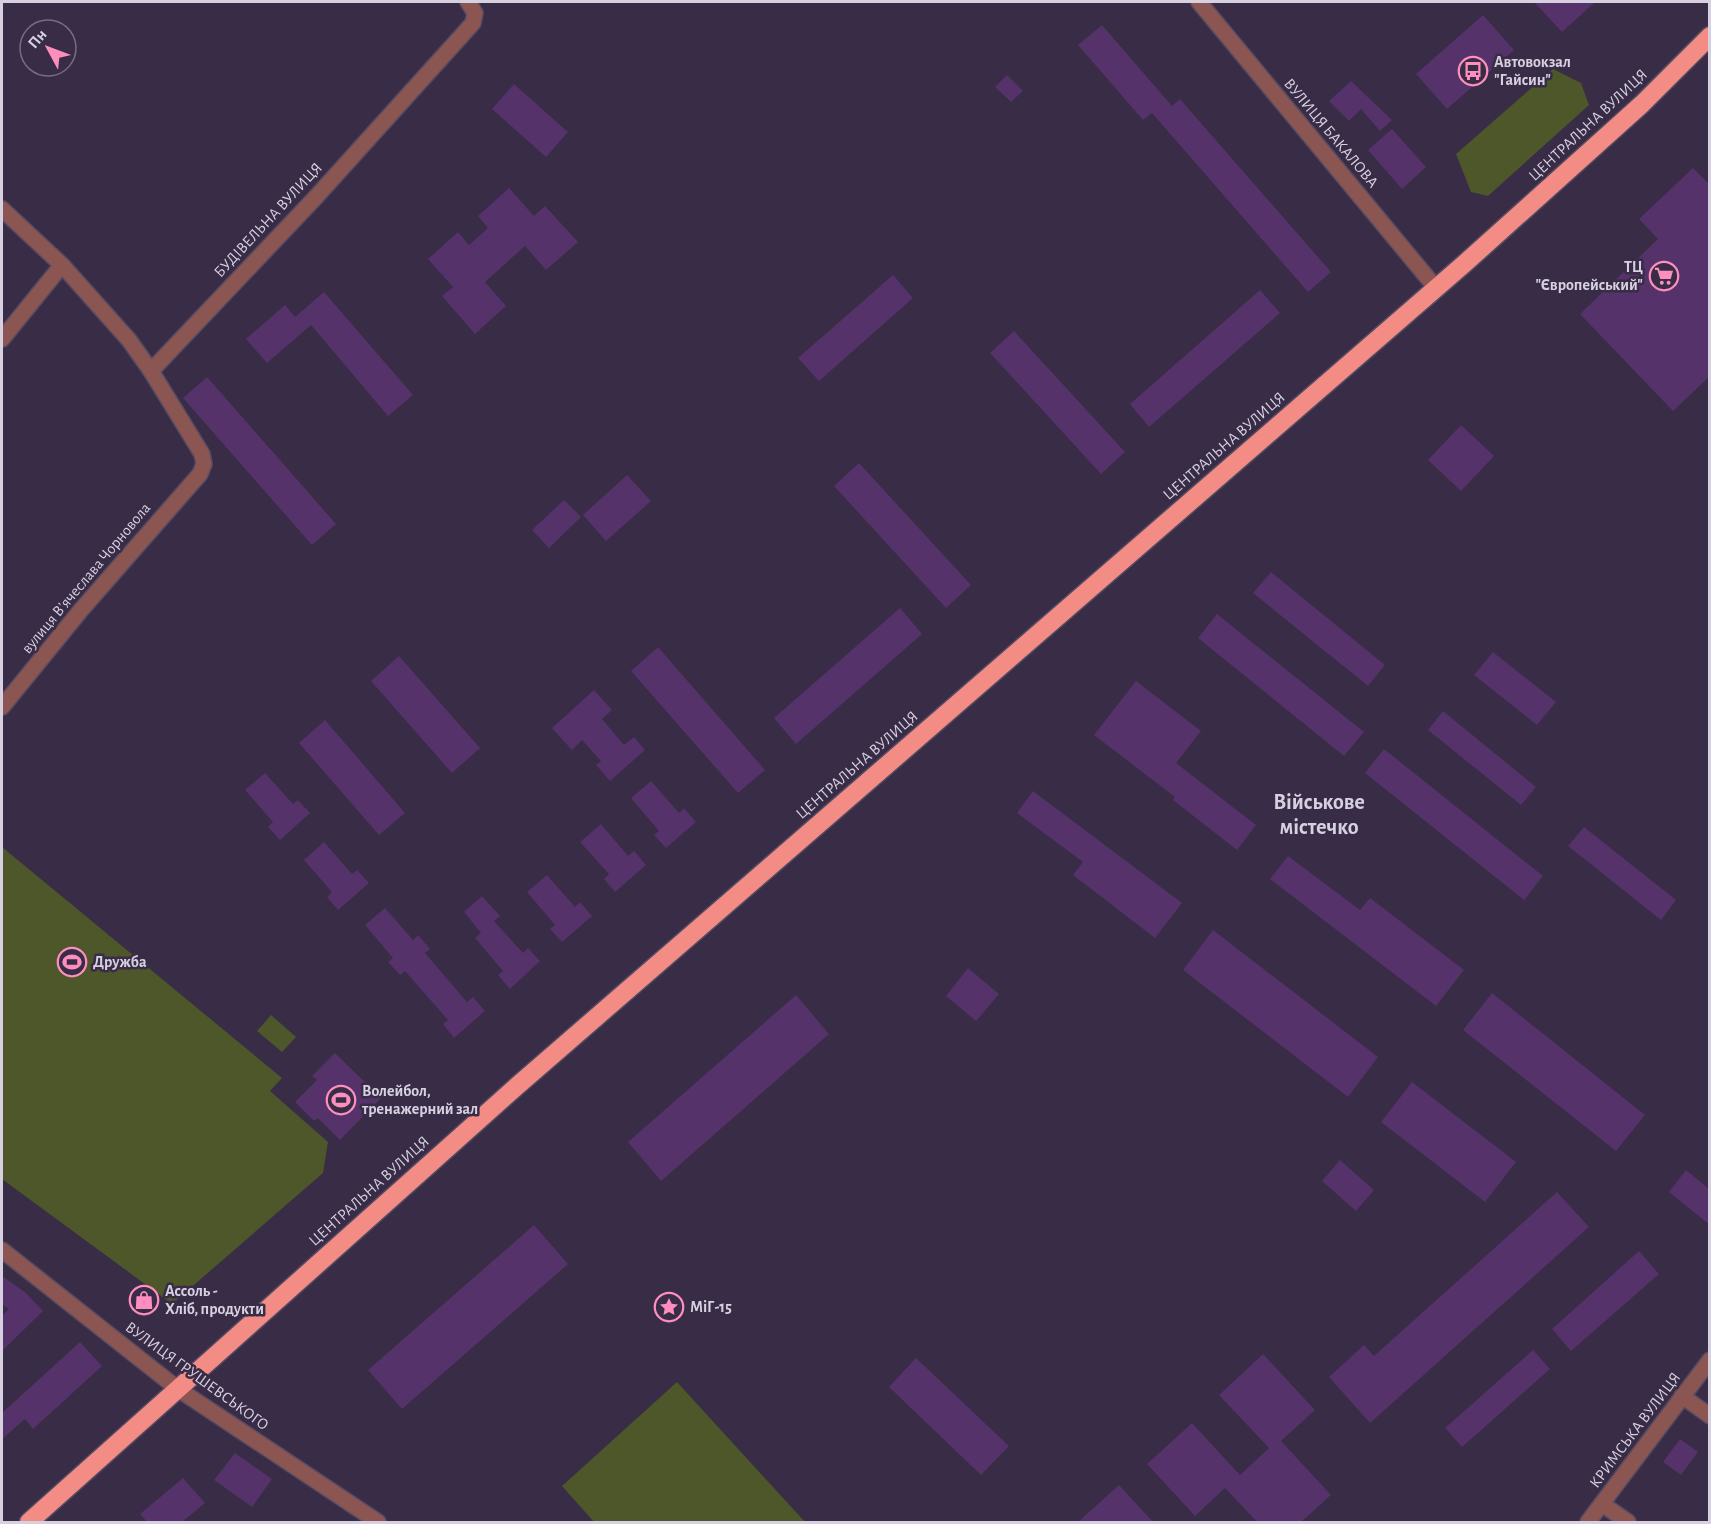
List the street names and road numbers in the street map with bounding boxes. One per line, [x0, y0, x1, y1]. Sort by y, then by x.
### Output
street label: ЦЕНТРАЛЬНА ВУЛИЦЯ [1526, 66, 1650, 184]
street label: ВУЛИЦЯ БАКАЛОВА [1281, 75, 1382, 191]
street label: БУДІВЕЛЬНА ВУЛИЦЯ [211, 160, 325, 280]
street label: ЦЕНТРАЛЬНА ВУЛИЦЯ [1160, 389, 1288, 503]
street label: вулиця Вʼячеслава Чорновола [18, 500, 154, 657]
street label: ЦЕНТРАЛЬНА ВУЛИЦЯ [793, 708, 921, 822]
street label: ЦЕНТРАЛЬНА ВУЛИЦЯ [306, 1133, 432, 1249]
street label: ВУЛИЦЯ ГРУШЕВСЬКОГО [122, 1319, 272, 1433]
street label: КРИМСЬКА ВУЛИЦЯ [1586, 1369, 1684, 1491]

